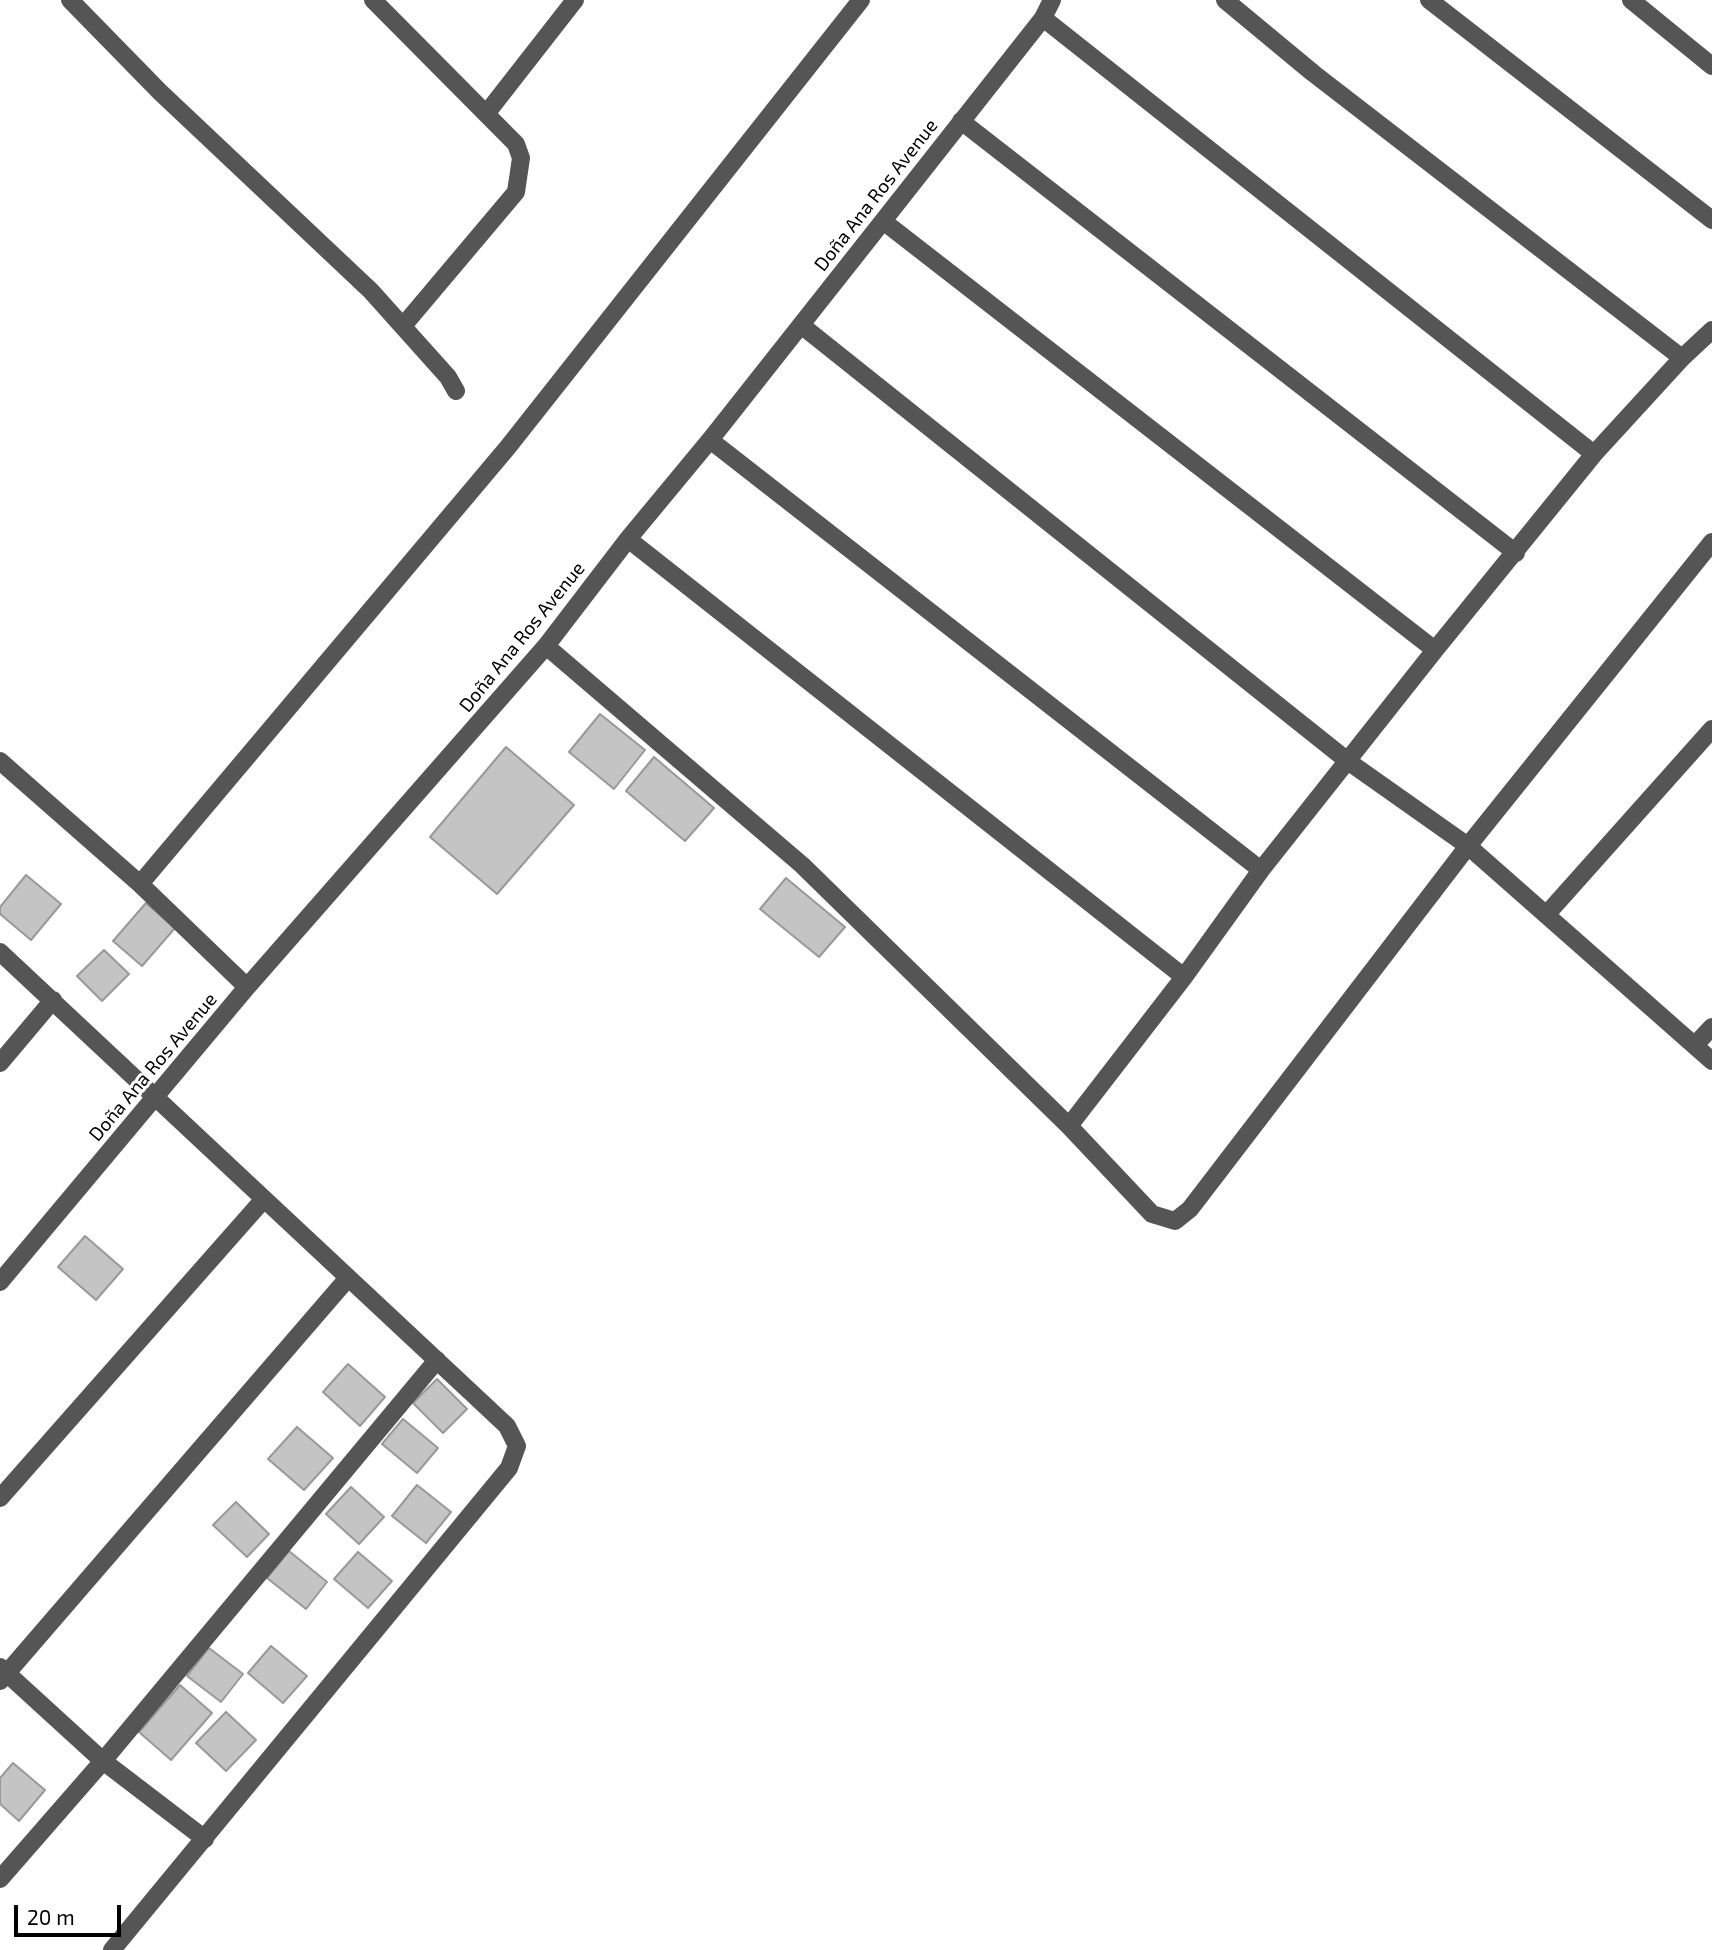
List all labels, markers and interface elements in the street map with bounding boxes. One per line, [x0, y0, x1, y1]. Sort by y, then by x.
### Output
street label: Doña Ana Ros Avenue [810, 114, 942, 276]
street label: Doña Ana Ros Avenue [454, 557, 590, 717]
street label: Doña Ana Ros Avenue [84, 988, 222, 1146]
scale bar [18, 1890, 124, 1934]
text: 20 m [27, 1904, 75, 1929]

